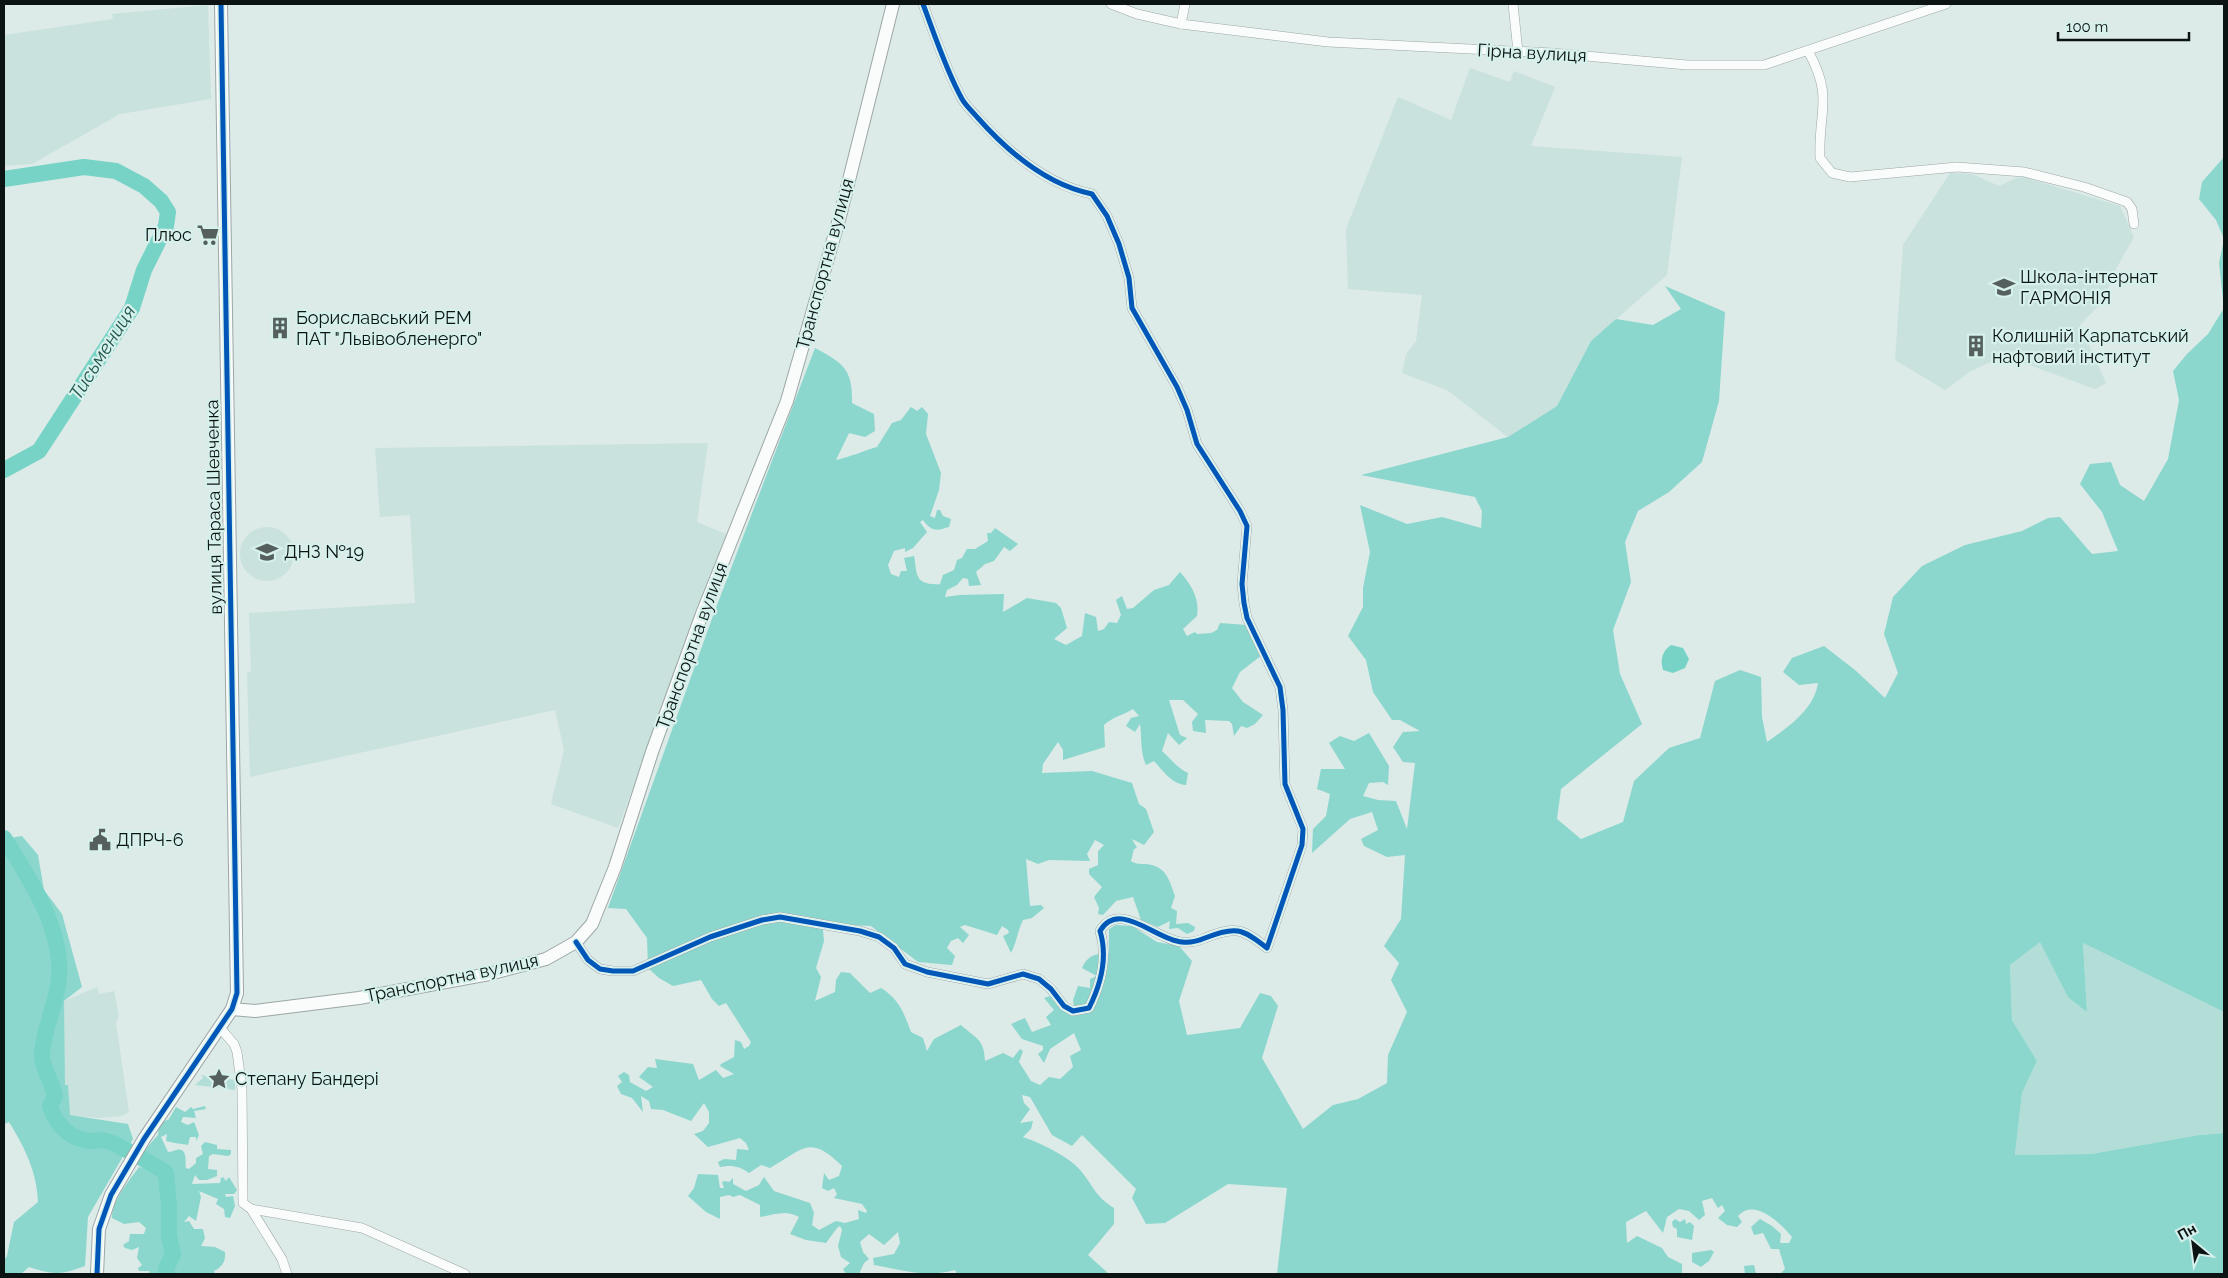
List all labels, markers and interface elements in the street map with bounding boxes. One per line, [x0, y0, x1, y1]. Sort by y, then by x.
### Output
scale bar [2058, 10, 2189, 42]
text: 100 m [2066, 18, 2108, 36]
street label: Гірна вулиця [1477, 39, 1587, 66]
street label: Транспортна вулиця [792, 176, 857, 352]
supermarket icon: Плюс [195, 222, 221, 248]
place label: Плюс [145, 224, 192, 245]
place label: Школа-інтернат ГАРМОНІЯ [2020, 266, 2158, 308]
school or university icon: Школа-інтернат ГАРМОНІЯ [1991, 274, 2017, 300]
water label: Тисьмениця [64, 301, 140, 403]
place label: Бориславський РЕМ ПАТ "Львівобленерго" [296, 307, 482, 349]
building icon: Бориславський РЕМ ПАТ "Львівобленерго" [267, 315, 293, 341]
place label: Колишній Карпатський нафтовий інститут [1992, 325, 2189, 367]
building icon: Колишній Карпатський нафтовий інститут [1963, 333, 1989, 359]
street label: вулиця Тараса Шевченка [201, 399, 226, 615]
school or university icon: ДНЗ №19 [254, 539, 280, 565]
place label: ДНЗ №19 [284, 541, 364, 562]
street label: Транспортна вулиця [652, 559, 732, 732]
public building icon: ДПРЧ-6 [87, 827, 113, 853]
place label: ДПРЧ-6 [116, 829, 184, 850]
street label: Транспортна вулиця [364, 949, 540, 1006]
place icon: Степану Бандері [206, 1066, 232, 1092]
place label: Степану Бандері [235, 1068, 379, 1089]
north arrow [2168, 1218, 2218, 1268]
text: Пн [2175, 1220, 2199, 1243]

